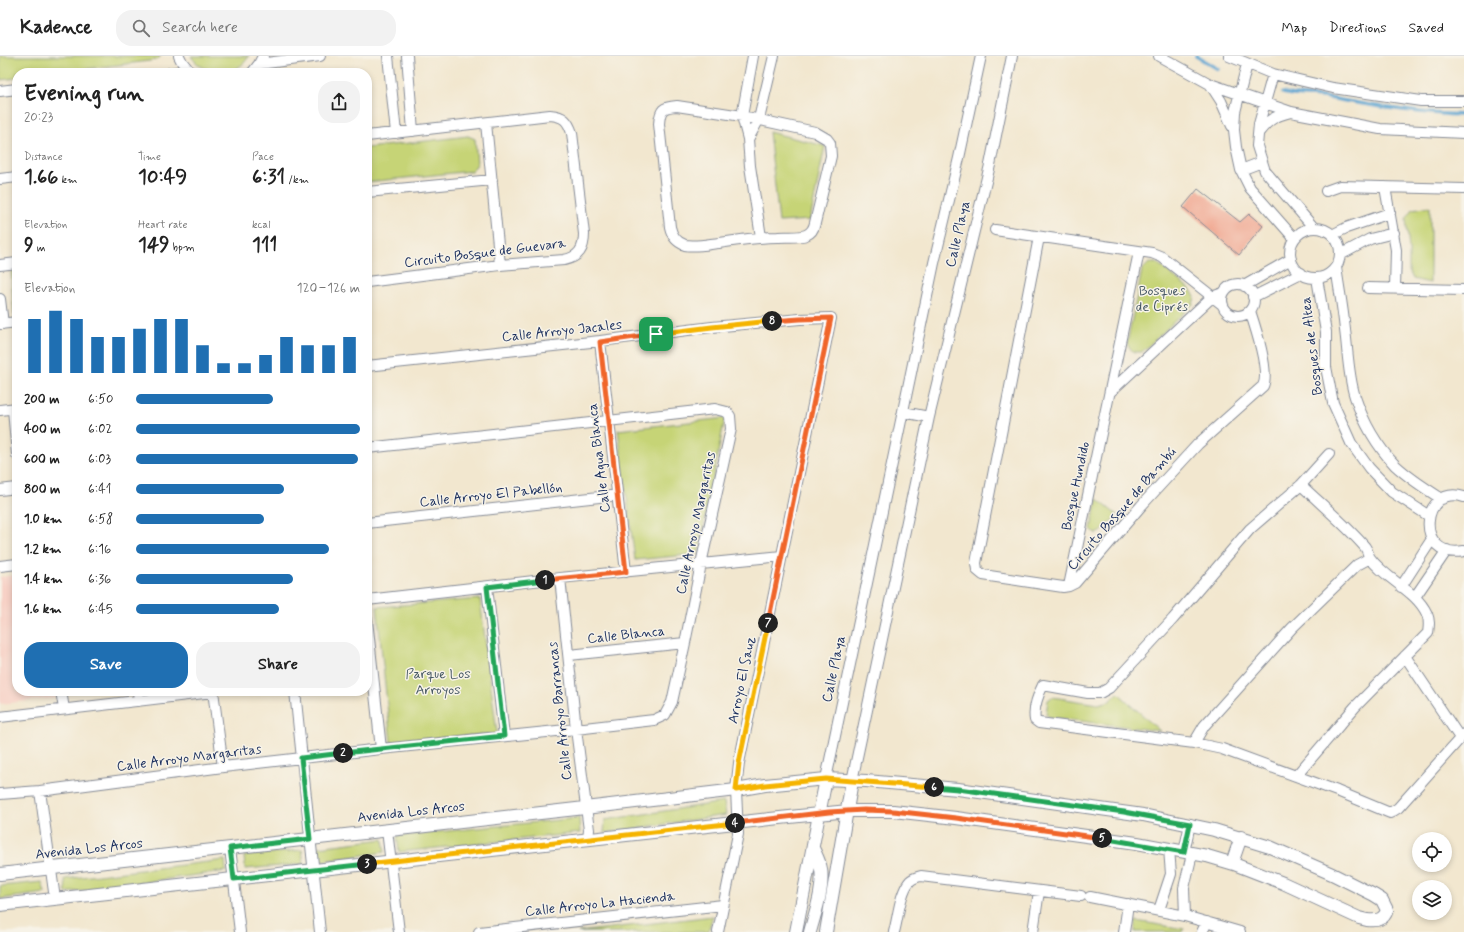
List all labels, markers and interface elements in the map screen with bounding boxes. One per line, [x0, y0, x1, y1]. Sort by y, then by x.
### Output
search box [116, 10, 396, 46]
text: Kadence [20, 15, 92, 40]
icon: search [130, 17, 152, 39]
text: Search here [162, 18, 238, 38]
text: Map [1281, 19, 1307, 37]
text: Directions [1329, 19, 1387, 37]
text: Saved [1409, 19, 1444, 37]
text: Evening run [24, 80, 144, 108]
button: share [318, 81, 360, 123]
text: 20:23 [24, 109, 53, 126]
text: Distance [24, 150, 63, 164]
text: Time [138, 150, 161, 164]
text: Pace [252, 150, 274, 164]
text: 1.66 [24, 164, 58, 191]
text: 10:49 [138, 164, 187, 191]
text: 6:31 [252, 164, 285, 191]
text: km [58, 173, 77, 187]
text: /km [285, 173, 309, 187]
street label: Calle Playa [942, 199, 974, 269]
text: Elevation [24, 218, 67, 232]
text: Heart rate [138, 218, 187, 232]
text: kcal [252, 218, 270, 232]
text: 9 [24, 232, 34, 259]
text: 149 [138, 232, 170, 259]
text: 111 [252, 232, 277, 259]
street label: Circuito Bosque de Guevara [403, 234, 567, 272]
text: m [34, 241, 46, 255]
text: bpm [170, 241, 195, 255]
text: Elevation [24, 280, 75, 297]
text: 120–126 m [297, 280, 360, 297]
park label: Bosques de Ciprés [1136, 282, 1188, 316]
street label: Bosques de Altea [1297, 296, 1327, 396]
pin: 8 [762, 311, 782, 331]
text: 8 [769, 314, 775, 328]
street label: Calle Arroyo Jacales [501, 316, 623, 346]
pin [639, 317, 673, 351]
icon: arrive [645, 323, 667, 345]
text: 200 m [24, 391, 59, 408]
text: 6:50 [88, 391, 113, 408]
street label: Calle Agua Blanca [583, 402, 615, 514]
text: 400 m [24, 421, 61, 438]
text: 6:02 [88, 421, 112, 438]
street label: Bosque Hundido [1058, 440, 1094, 532]
street label: Circuito Bosque de Bambú [1063, 444, 1181, 574]
street label: Calle Arroyo Margaritas [672, 450, 720, 596]
text: 600 m [24, 451, 60, 468]
text: 6:03 [88, 451, 111, 468]
street label: Calle Arroyo El Pabellón [419, 479, 563, 511]
text: 800 m [24, 481, 60, 498]
text: 6:41 [88, 481, 111, 498]
text: 1.0 km [24, 511, 62, 528]
text: 6:58 [88, 511, 113, 528]
text: 1.2 km [24, 541, 61, 558]
text: 6:16 [88, 541, 111, 558]
pin: 1 [535, 570, 555, 590]
text: 1.4 km [24, 571, 63, 588]
text: 6:36 [88, 571, 111, 588]
text: 1 [543, 573, 547, 587]
text: 1.6 km [24, 601, 62, 618]
text: 6:45 [88, 601, 113, 618]
pin: 7 [758, 613, 778, 633]
text: 7 [765, 616, 771, 630]
street label: Calle Blanca [586, 622, 666, 648]
street label: Calle Playa [818, 634, 850, 704]
street label: Arroyo El Sauz [724, 635, 760, 725]
street label: Calle Arroyo Barrancas [544, 641, 576, 781]
button: Save [24, 642, 188, 688]
button: Share [196, 642, 360, 688]
park label: Parque Los Arroyos [406, 665, 470, 699]
street label: Calle Arroyo Margaritas [116, 740, 262, 776]
pin: 2 [333, 743, 353, 763]
text: 2 [340, 746, 346, 760]
pin: 6 [924, 777, 944, 797]
text: 6 [931, 780, 937, 794]
street label: Avenida Los Arcos [356, 797, 466, 827]
pin: 4 [725, 813, 745, 833]
text: 4 [732, 816, 738, 830]
pin: 5 [1092, 828, 1112, 848]
text: 5 [1099, 831, 1105, 845]
map controls [1412, 832, 1452, 920]
button: locate [1412, 832, 1452, 872]
street label: Avenida Los Arcos [34, 834, 144, 864]
pin: 3 [357, 854, 377, 874]
text: 3 [365, 857, 369, 871]
button: layers [1412, 880, 1452, 920]
street label: Calle Arroyo La Hacienda [524, 887, 676, 921]

